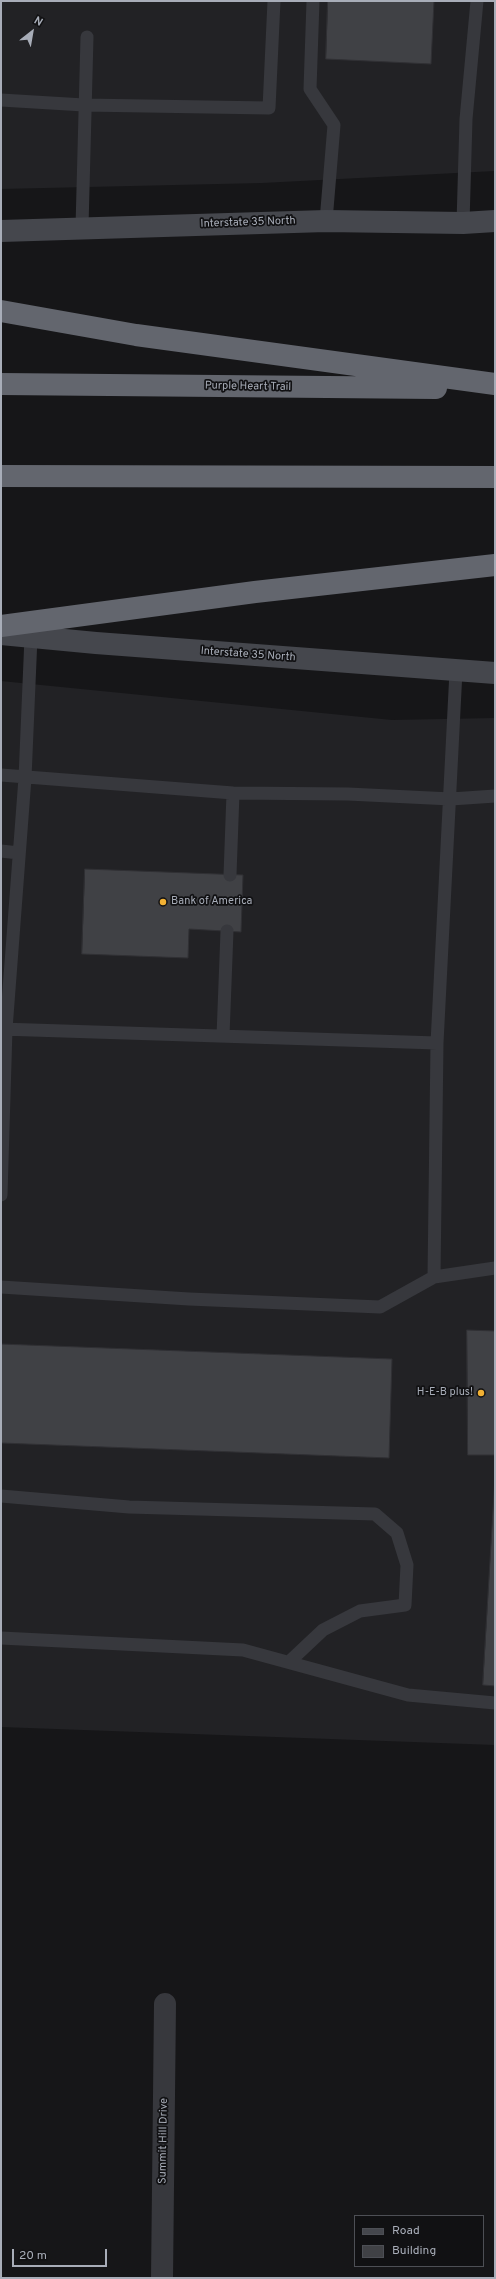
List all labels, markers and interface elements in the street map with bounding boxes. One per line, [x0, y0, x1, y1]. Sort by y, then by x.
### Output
north arrow [12, 12, 52, 52]
text: N [31, 14, 45, 30]
street label: Interstate 35 North [200, 215, 296, 231]
street label: Purple Heart Trail [205, 380, 291, 394]
street label: Interstate 35 North [200, 645, 296, 665]
place label: Bank of America [171, 895, 252, 909]
marker: Bank of America [158, 897, 168, 907]
place label: H-E-B plus! [417, 1386, 473, 1400]
marker: H-E-B plus! [476, 1388, 486, 1398]
street label: Summit Hill Drive [157, 2098, 171, 2184]
legend [354, 2215, 484, 2267]
text: Road [392, 2223, 420, 2239]
scale bar [14, 2241, 109, 2267]
text: Building [392, 2243, 436, 2259]
text: 20 m [19, 2248, 47, 2264]

